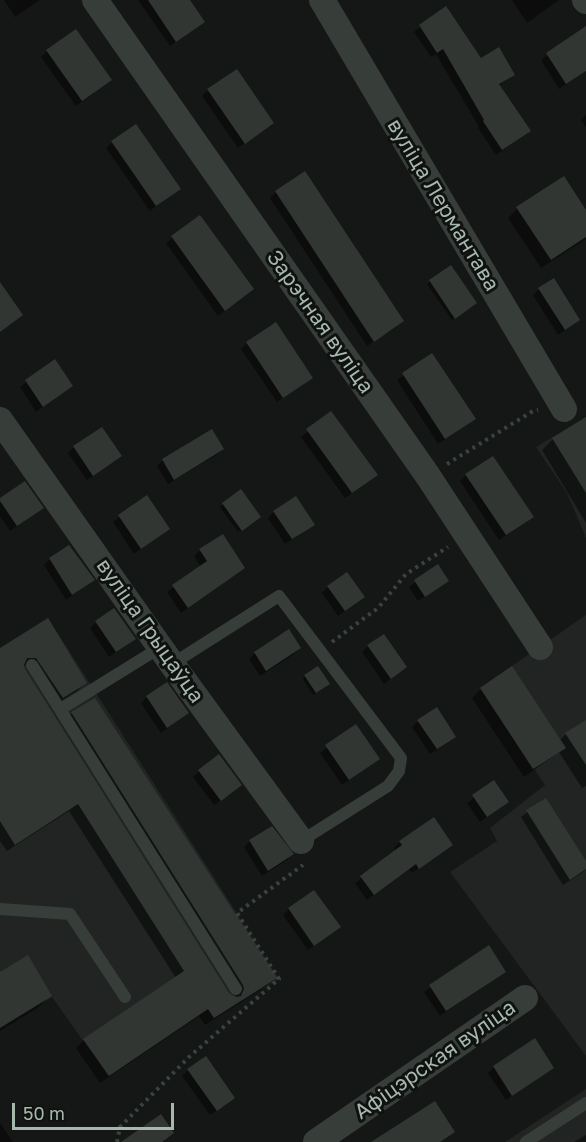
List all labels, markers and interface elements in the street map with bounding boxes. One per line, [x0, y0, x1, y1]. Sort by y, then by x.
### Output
street label: вуліца Лермантава [382, 114, 504, 296]
street label: Зарэчная вуліца [261, 246, 379, 398]
street label: вуліца Грыцаўца [91, 554, 209, 708]
street label: Афіцэрская вуліца [350, 995, 520, 1125]
scale bar [15, 1091, 177, 1129]
text: 50 m [23, 1102, 65, 1124]

